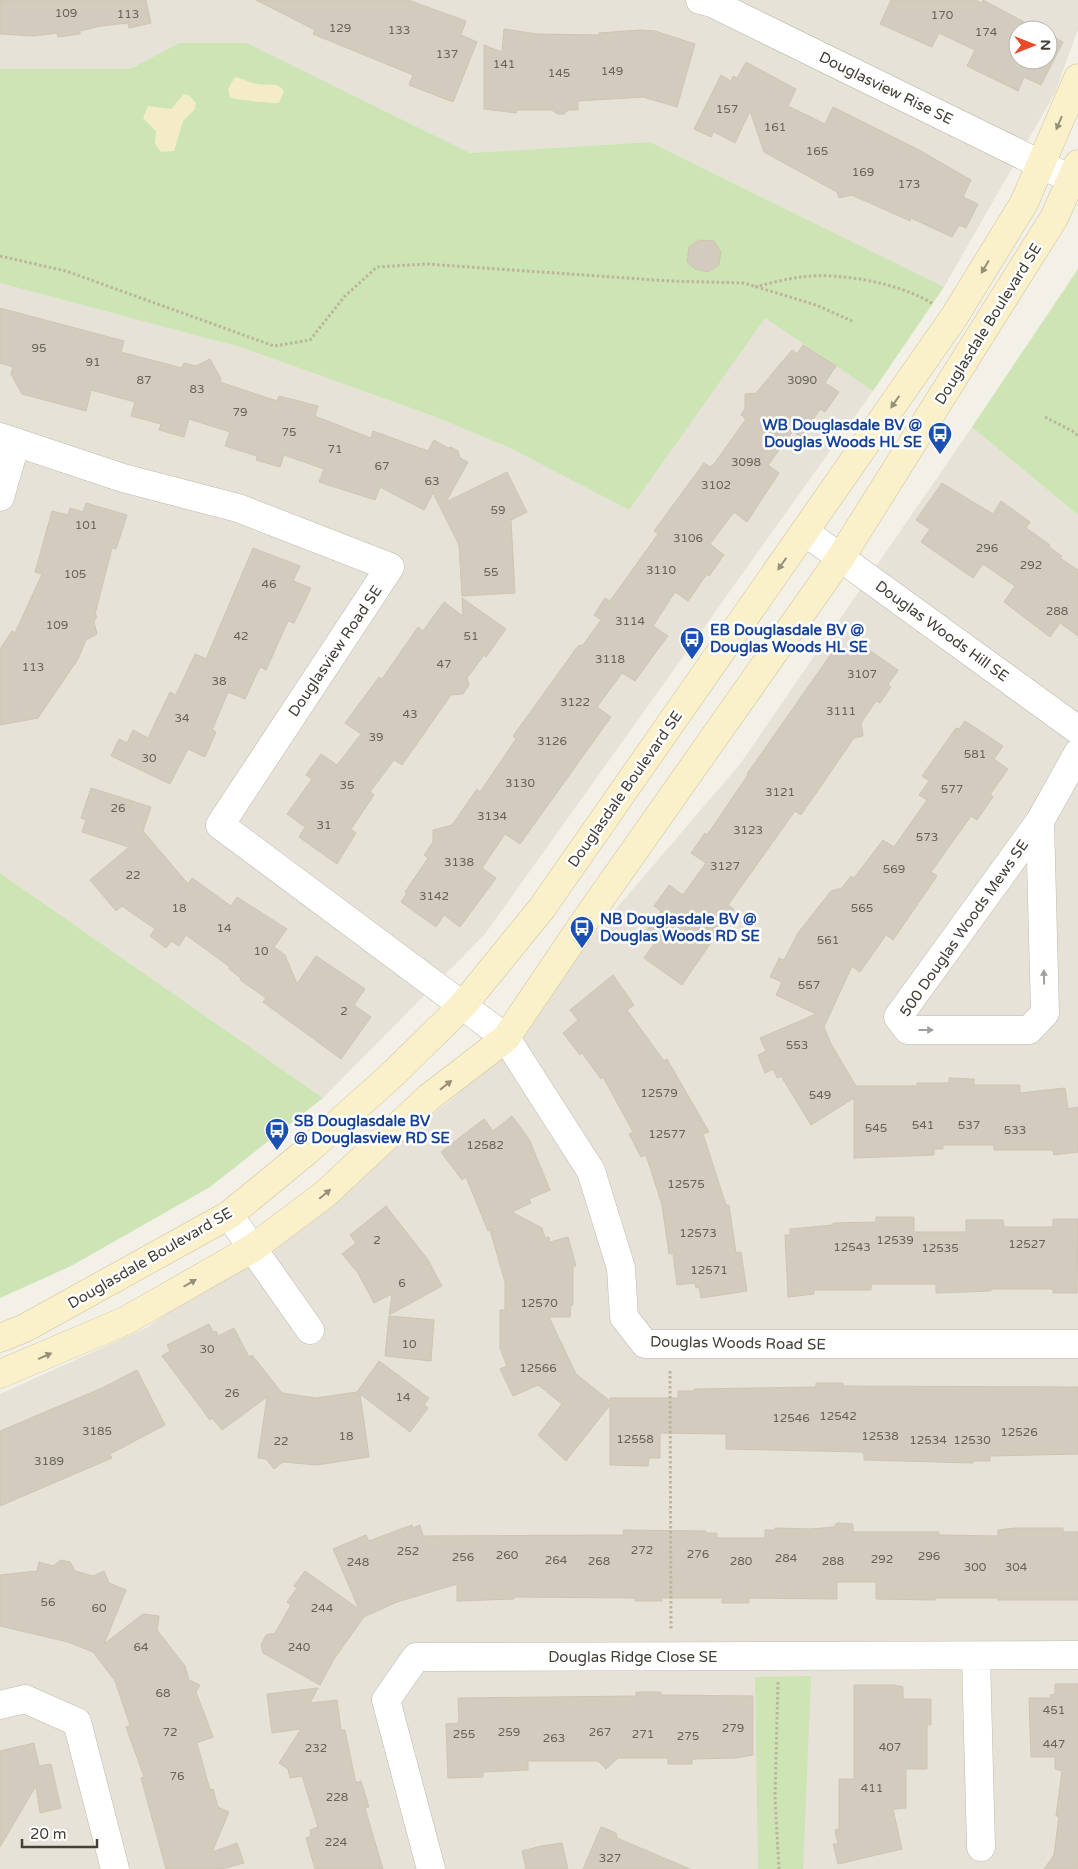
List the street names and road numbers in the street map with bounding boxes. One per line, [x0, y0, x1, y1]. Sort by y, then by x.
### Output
street label: Douglasview Rise SE [816, 48, 956, 128]
street label: Douglasdale Boulevard SE [931, 240, 1045, 408]
street label: Douglas Woods Hill SE [872, 577, 1012, 685]
street label: Douglasview Road SE [284, 582, 386, 720]
street label: Douglasdale Boulevard SE [564, 707, 686, 871]
street label: 500 Douglas Woods Mews SE [896, 836, 1032, 1020]
street label: Douglasdale Boulevard SE [65, 1204, 235, 1312]
street label: Douglas Woods Road SE [650, 1332, 826, 1354]
street label: Douglas Ridge Close SE [548, 1648, 718, 1666]

